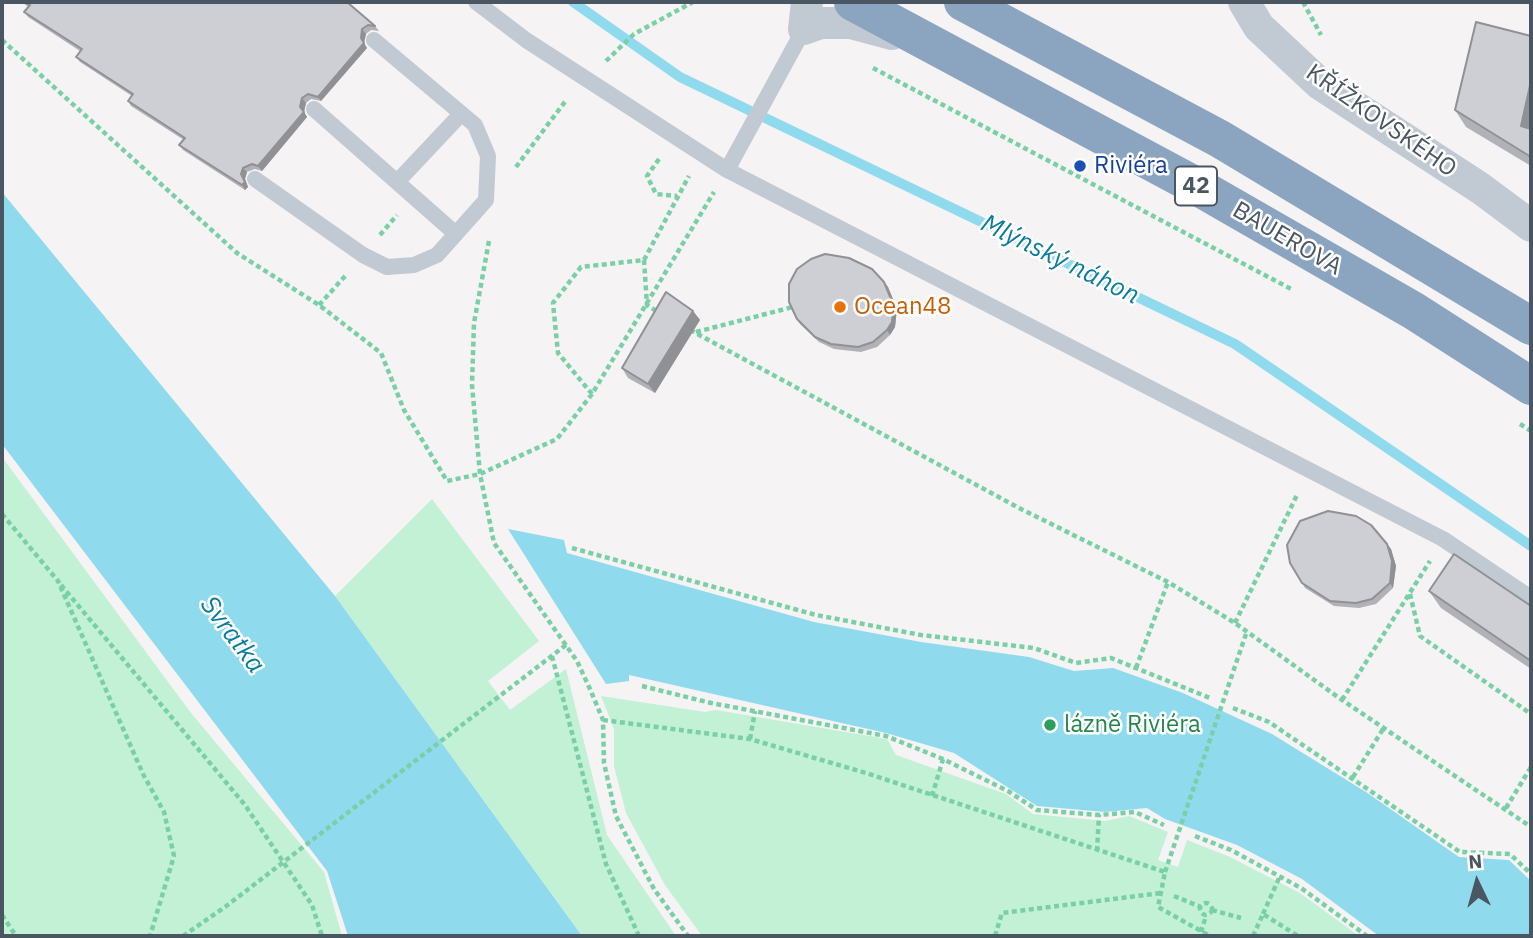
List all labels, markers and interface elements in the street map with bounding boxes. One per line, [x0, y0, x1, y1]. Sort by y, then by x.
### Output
street label: KŘÍŽKOVSKÉHO [1300, 58, 1462, 184]
place label: Riviéra [1094, 152, 1168, 180]
marker: Riviéra [1072, 158, 1088, 174]
road number: 42 [1175, 167, 1217, 206]
street label: BAUEROVA [1227, 196, 1347, 282]
water label: Mlýnský náhon [976, 208, 1144, 312]
place label: Ocean48 [854, 293, 951, 321]
marker: Ocean48 [832, 299, 848, 315]
water label: Svratka [193, 590, 271, 680]
place label: lázně Riviéra [1064, 711, 1201, 739]
marker: lázně Riviéra [1042, 717, 1058, 733]
north arrow [1442, 847, 1512, 917]
text: N [1467, 849, 1483, 874]

